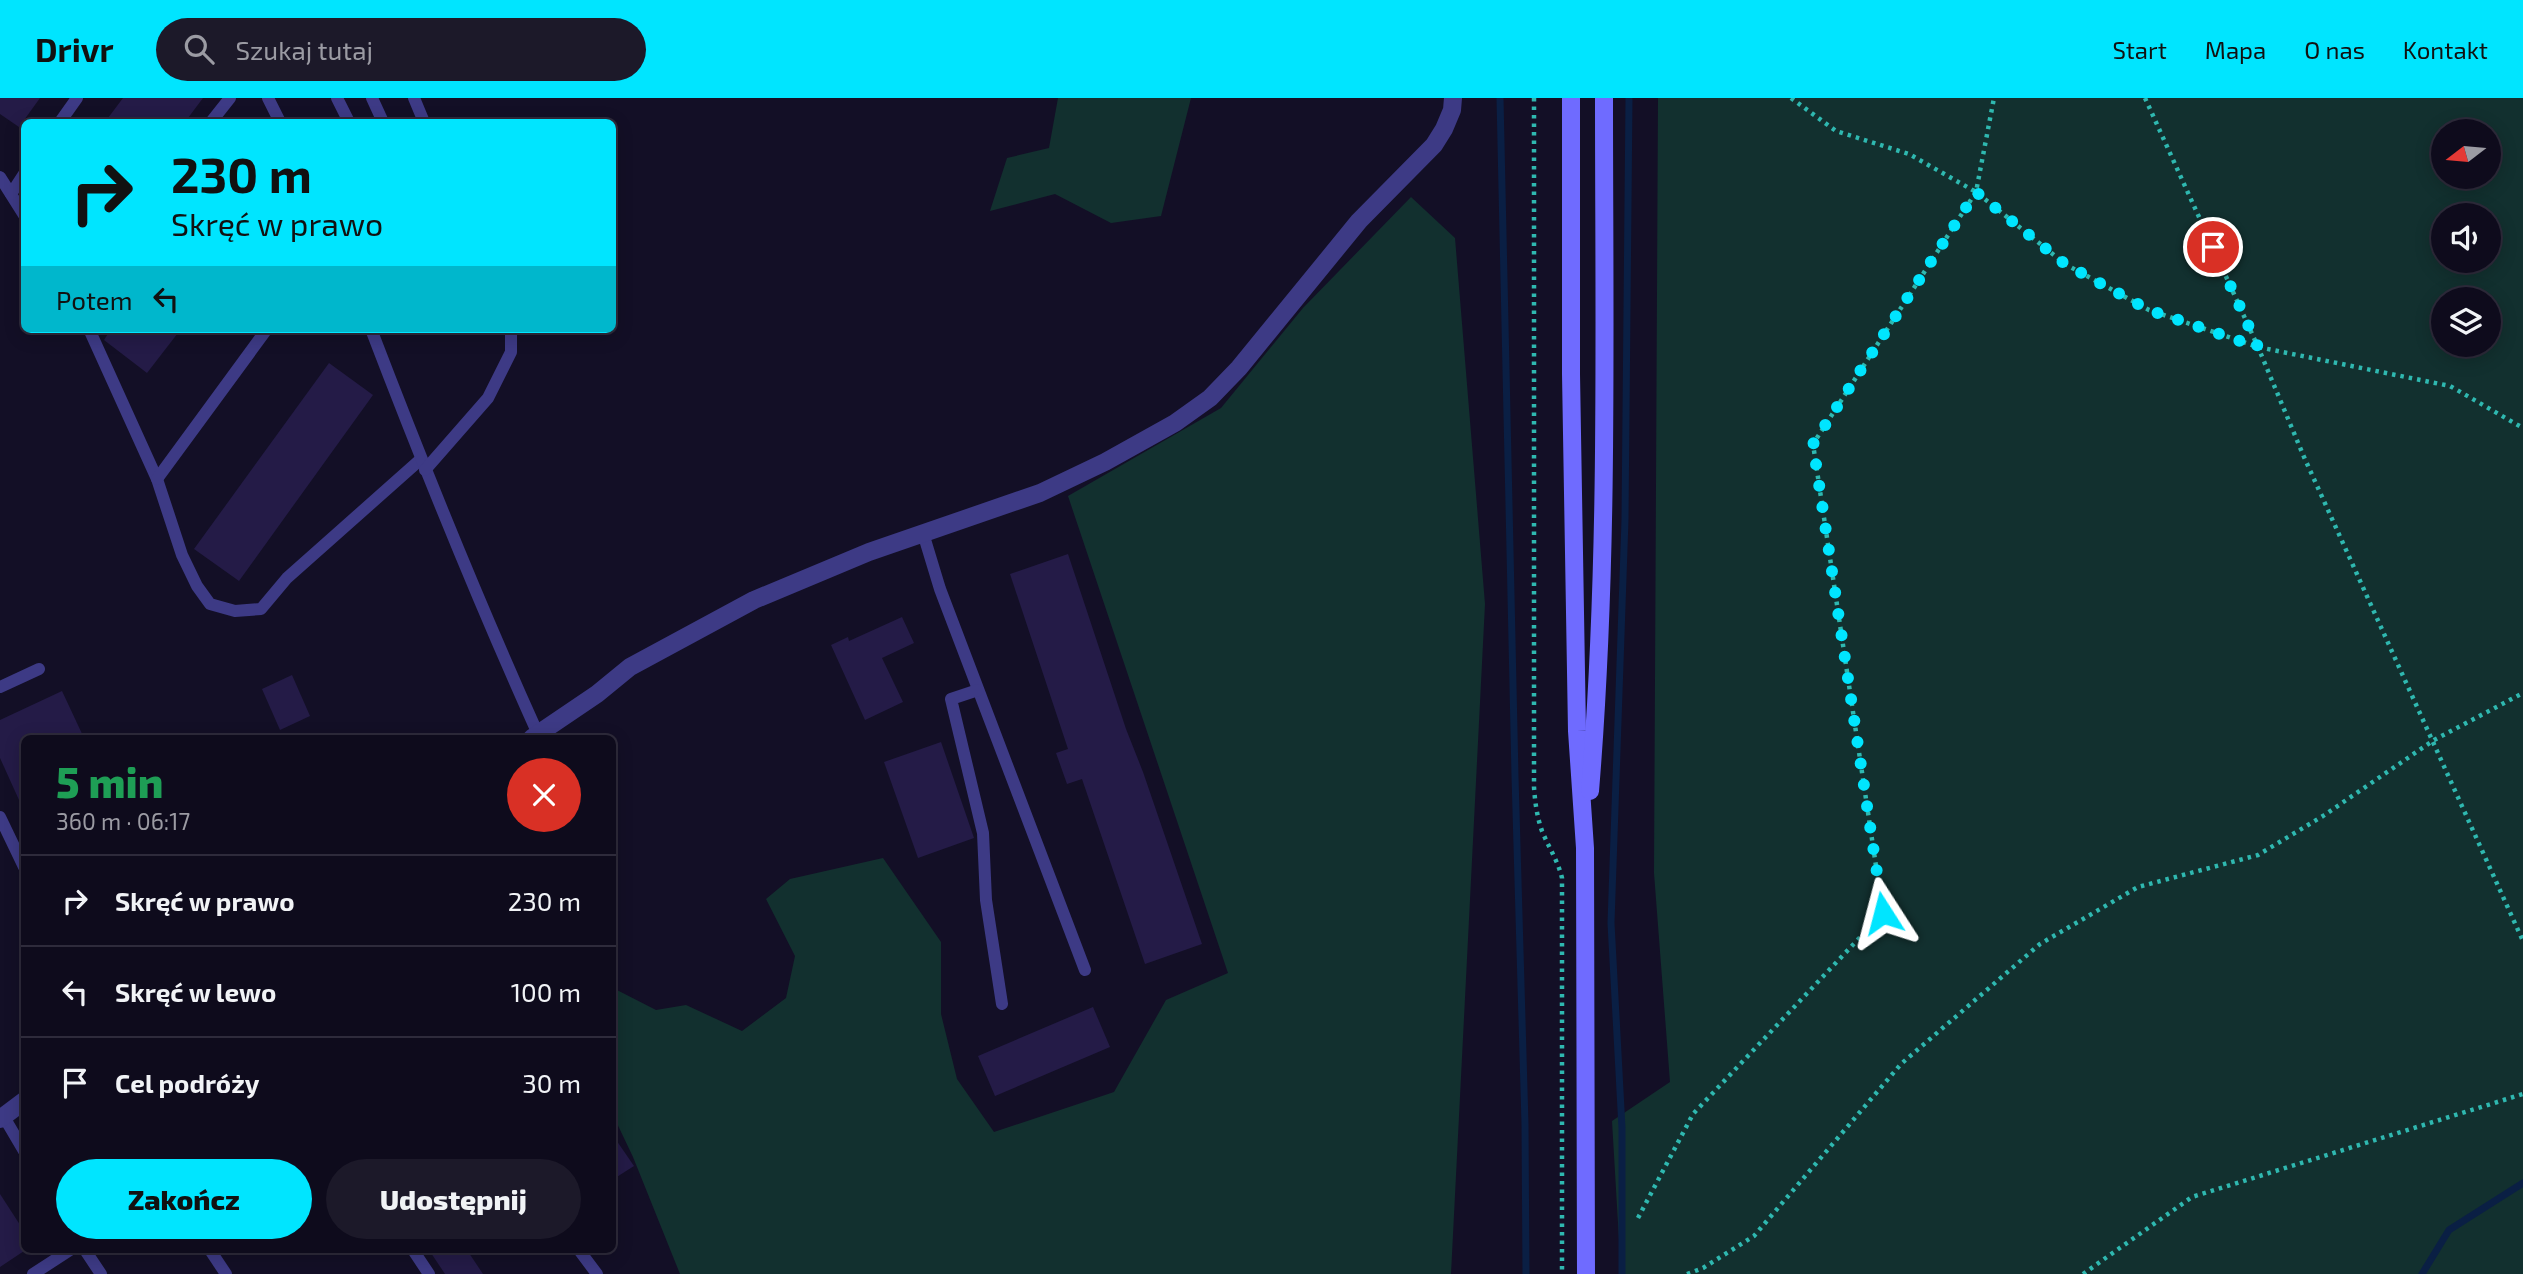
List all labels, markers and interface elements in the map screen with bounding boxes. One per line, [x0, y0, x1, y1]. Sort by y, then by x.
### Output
search box [156, 18, 646, 81]
text: Drivr [35, 29, 114, 69]
icon: search [180, 30, 218, 68]
text: Szukaj tutaj [236, 34, 373, 65]
text: Start [2112, 35, 2167, 64]
text: Mapa [2205, 35, 2266, 64]
text: O nas [2304, 35, 2365, 64]
text: Kontakt [2403, 35, 2488, 64]
north arrow [2431, 119, 2501, 189]
map controls [2431, 119, 2501, 357]
text: 230 m [171, 144, 312, 203]
icon: right [56, 147, 147, 238]
button: sound [2431, 203, 2501, 273]
text: Skręć w prawo [171, 204, 383, 242]
pin [2183, 217, 2243, 277]
icon: arrive [2194, 228, 2232, 266]
icon: left [147, 280, 185, 318]
text: Potem [56, 284, 133, 315]
button: layers [2431, 287, 2501, 357]
text: 5 min [56, 756, 164, 806]
button: close [507, 758, 581, 832]
text: 360 m · 06:17 [56, 807, 190, 835]
position arrow [1846, 876, 1920, 950]
icon: right [56, 882, 94, 920]
text: Skręć w prawo [115, 885, 295, 916]
text: 230 m [508, 885, 581, 916]
icon: left [56, 973, 94, 1011]
text: Skręć w lewo [115, 976, 276, 1007]
text: 100 m [511, 976, 581, 1007]
icon: arrive [56, 1064, 94, 1102]
text: Cel podróży [115, 1067, 260, 1098]
text: 30 m [522, 1067, 581, 1098]
button: Zakończ [56, 1159, 312, 1239]
button: Udostępnij [326, 1159, 581, 1239]

